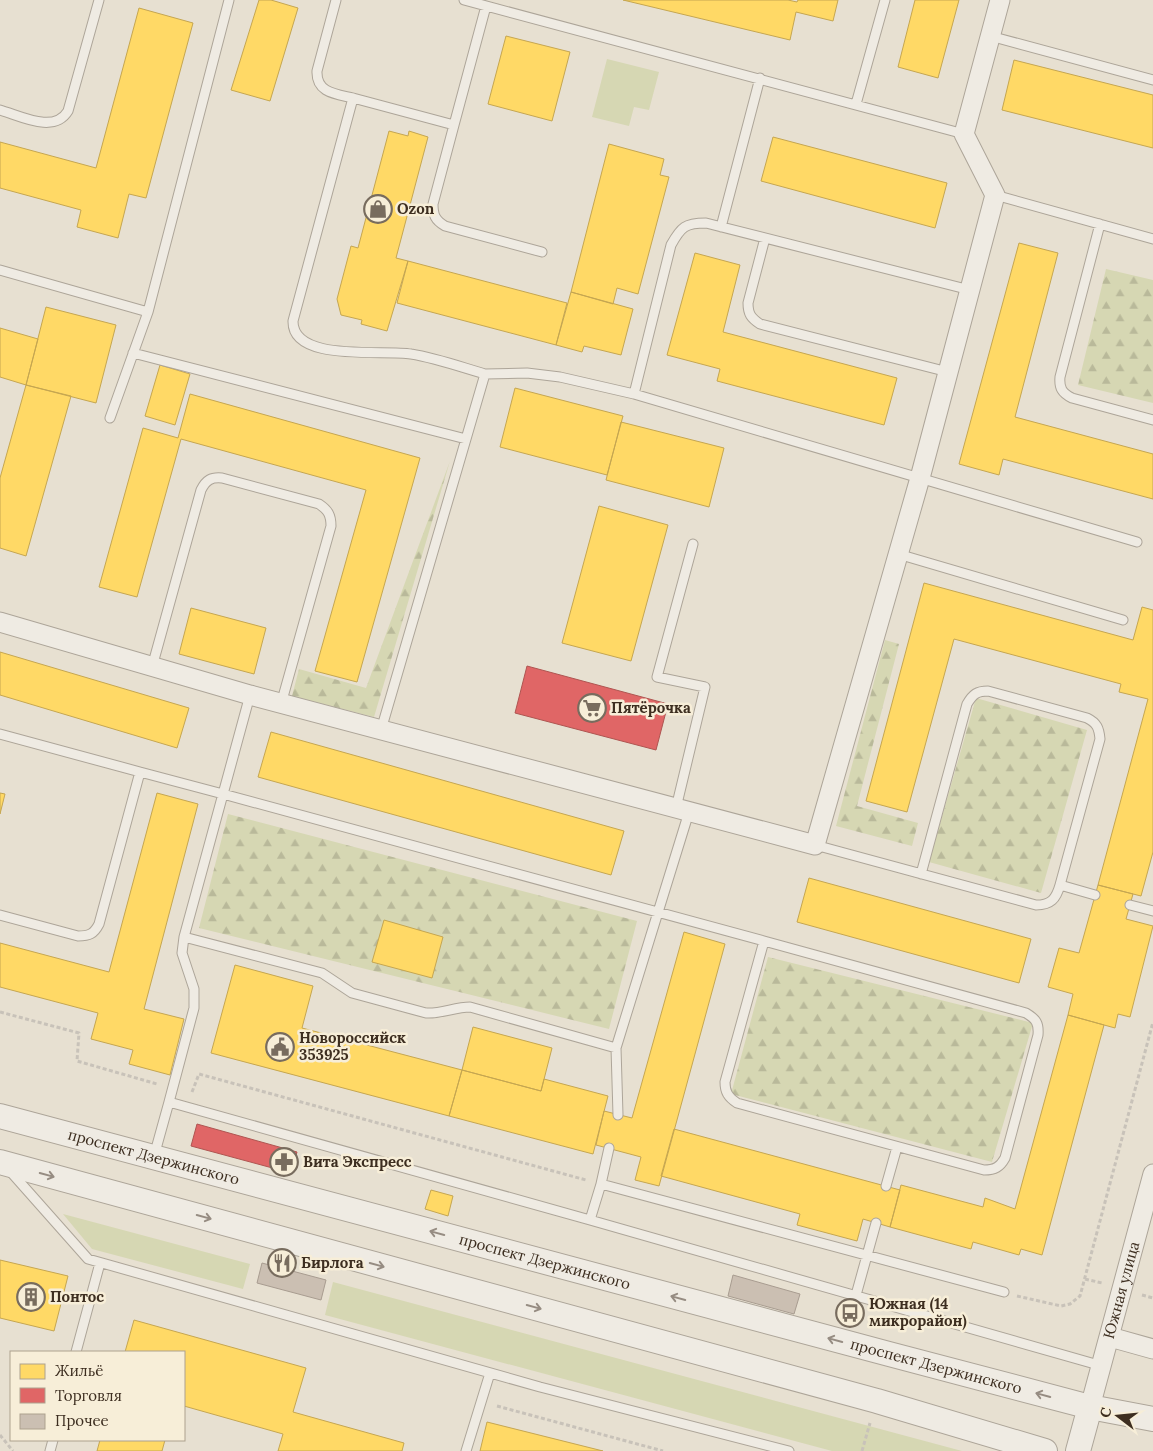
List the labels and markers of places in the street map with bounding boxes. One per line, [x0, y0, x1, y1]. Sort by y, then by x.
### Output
shop icon: Ozon [363, 194, 393, 224]
place label: Ozon [397, 199, 435, 218]
supermarket icon: Пятёрочка [577, 693, 607, 723]
place label: Пятёрочка [611, 698, 691, 717]
place label: Новороссийск 353925 [299, 1028, 406, 1064]
public building icon: Новороссийск 353925 [265, 1032, 295, 1062]
pharmacy icon: Вита Экспресс [269, 1147, 299, 1177]
place label: Вита Экспресс [303, 1152, 412, 1171]
restaurant icon: Бирлога [267, 1248, 297, 1278]
place label: Бирлога [301, 1253, 364, 1272]
building icon: Понтос [16, 1282, 46, 1312]
place label: Понтос [50, 1287, 104, 1306]
place label: Южная (14 микрорайон) [869, 1294, 967, 1331]
bus stop icon: Южная (14 микрорайон) [835, 1298, 865, 1328]

